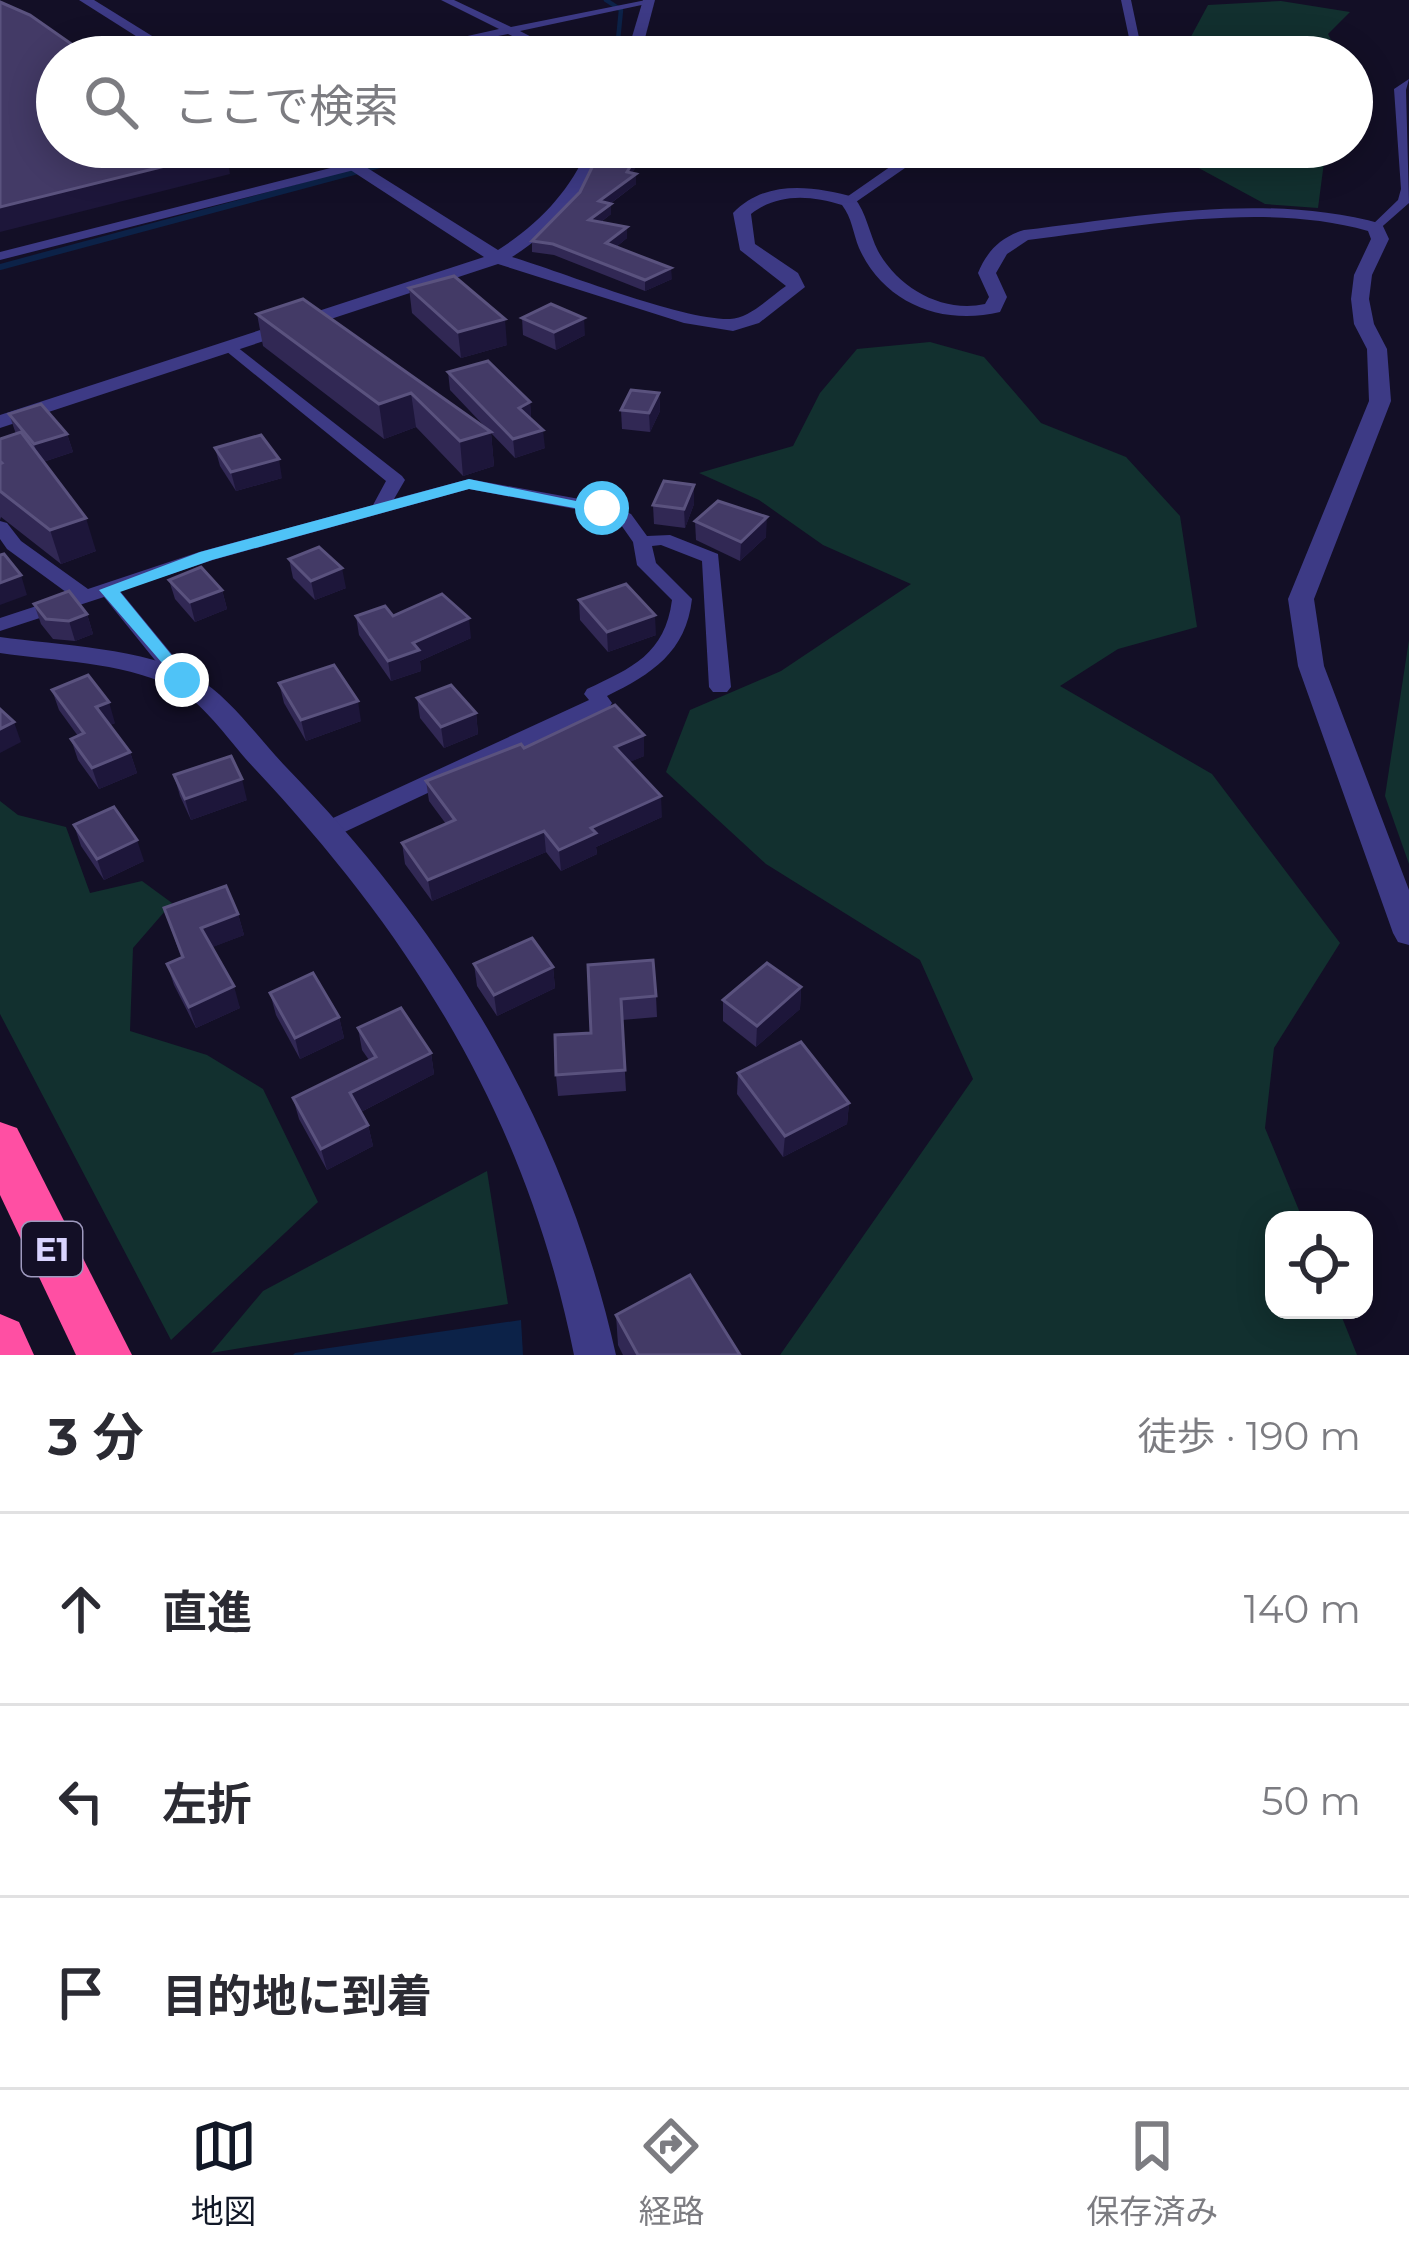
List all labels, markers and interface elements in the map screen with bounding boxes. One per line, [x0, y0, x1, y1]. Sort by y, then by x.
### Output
search box [36, 36, 1373, 168]
icon: search [78, 69, 144, 135]
text: ここで検索 [174, 78, 399, 133]
route start [575, 481, 629, 535]
route end [155, 653, 209, 707]
map controls [1265, 1211, 1373, 1319]
button: locate [1265, 1211, 1373, 1319]
road number: E1 [22, 1222, 82, 1276]
text: 3 分 [48, 1406, 144, 1468]
text: 徒歩 · 190 m [1137, 1412, 1361, 1460]
icon: ahead [48, 1576, 114, 1642]
text: 直進 [162, 1584, 252, 1639]
text: 140 m [1244, 1585, 1361, 1633]
icon: left [48, 1768, 114, 1834]
text: 左折 [162, 1776, 252, 1831]
text: 50 m [1262, 1777, 1361, 1825]
icon: arrive [48, 1960, 114, 2026]
text: 目的地に到着 [162, 1968, 432, 2023]
tab: 地図 [191, 2113, 257, 2233]
tab: 経路 [638, 2113, 704, 2233]
tab: 保存済み [1086, 2113, 1218, 2233]

